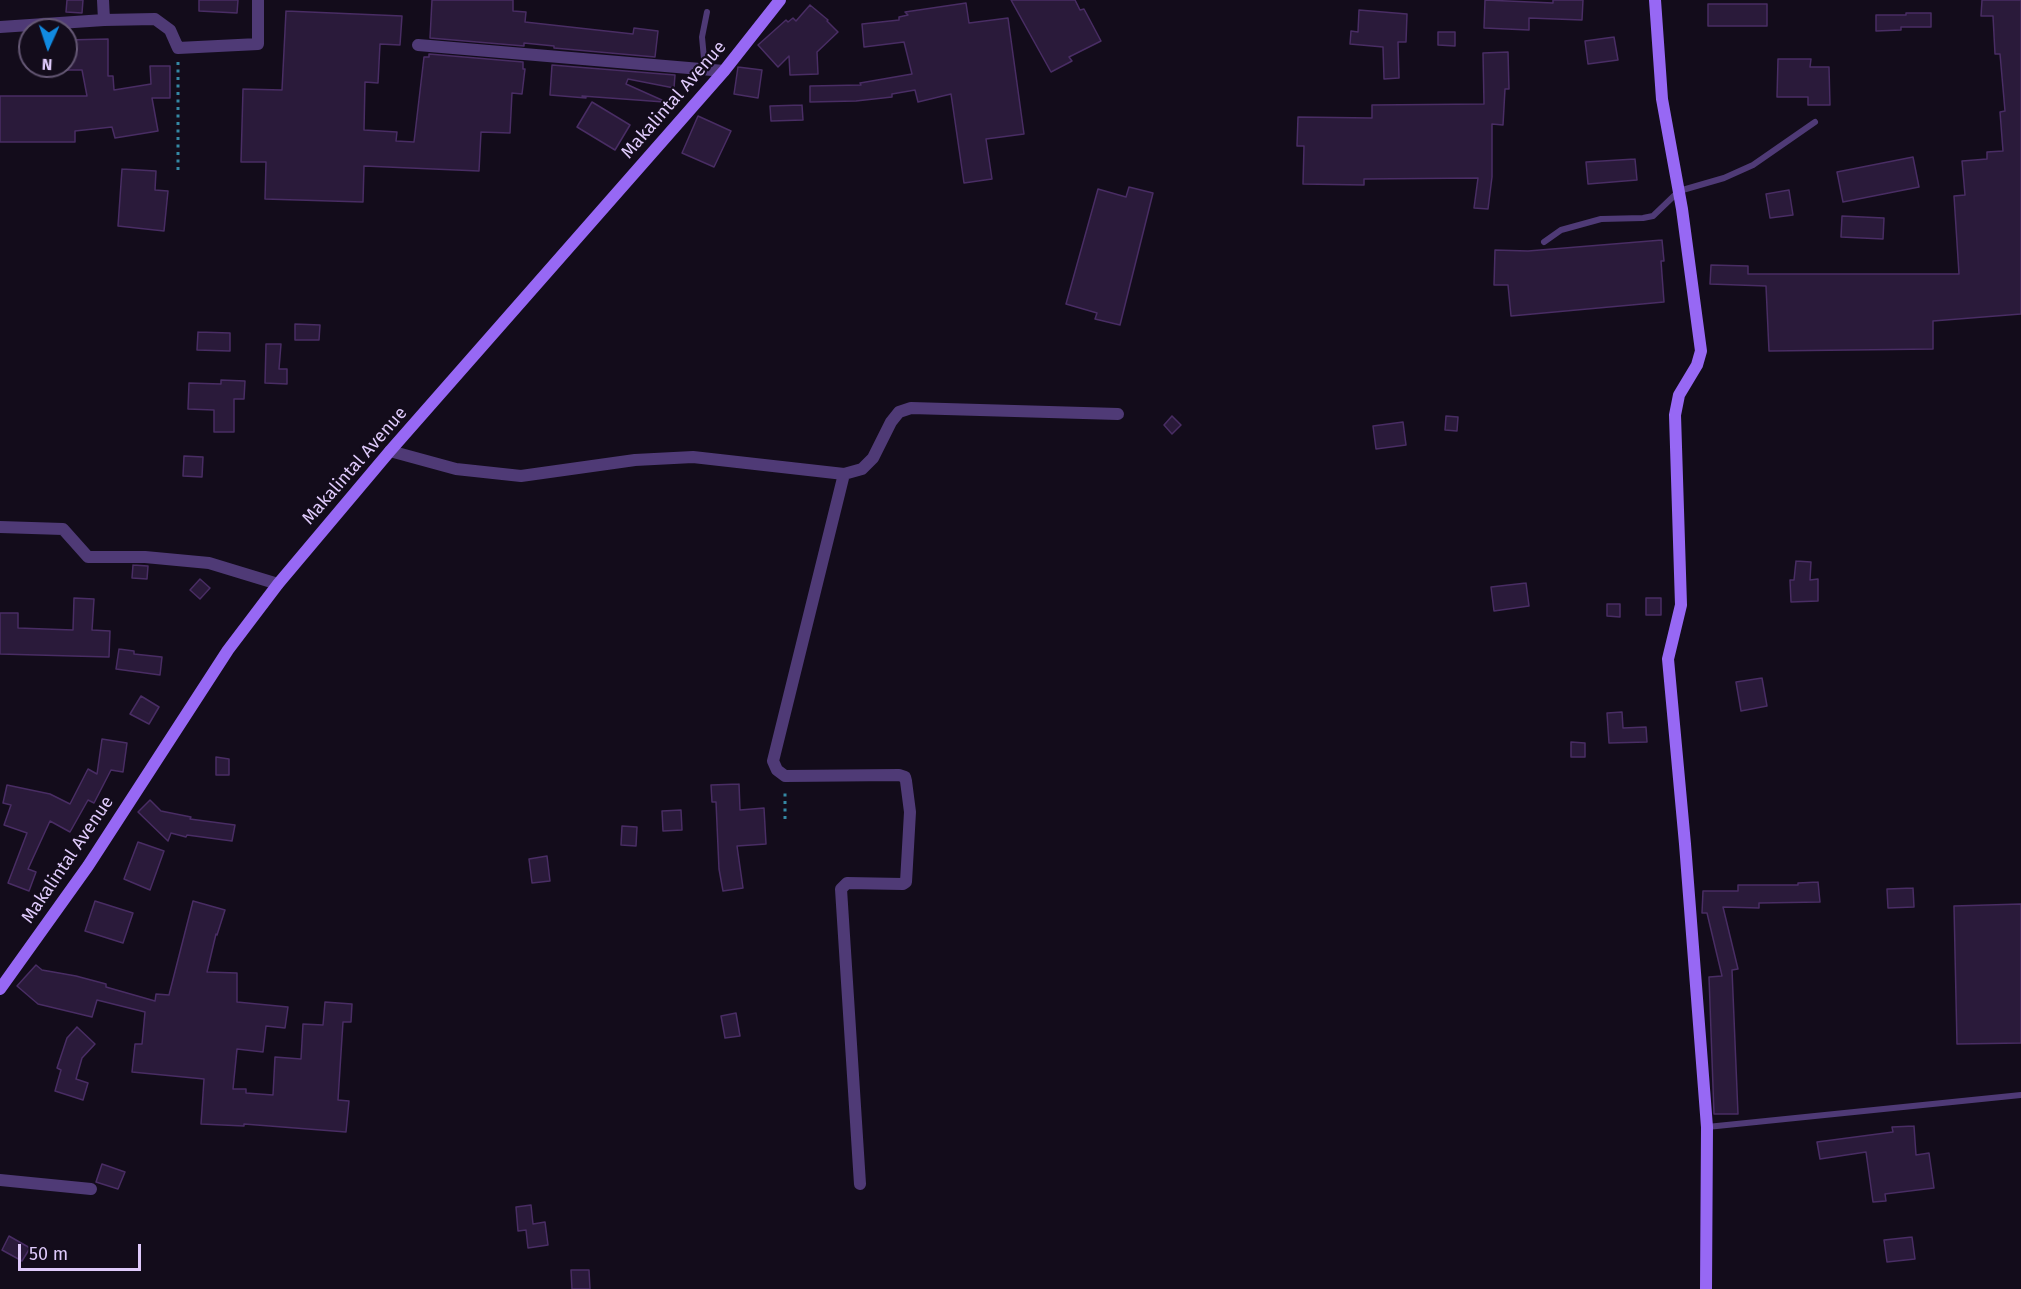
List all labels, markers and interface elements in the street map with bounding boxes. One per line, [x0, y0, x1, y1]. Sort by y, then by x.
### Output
north arrow [18, 18, 78, 78]
street label: Makalintal Avenue [617, 37, 731, 163]
text: N [41, 55, 53, 74]
street label: Makalintal Avenue [298, 403, 412, 529]
street label: Makalintal Avenue [17, 792, 119, 928]
scale bar [21, 1232, 144, 1270]
text: 50 m [29, 1243, 68, 1265]

